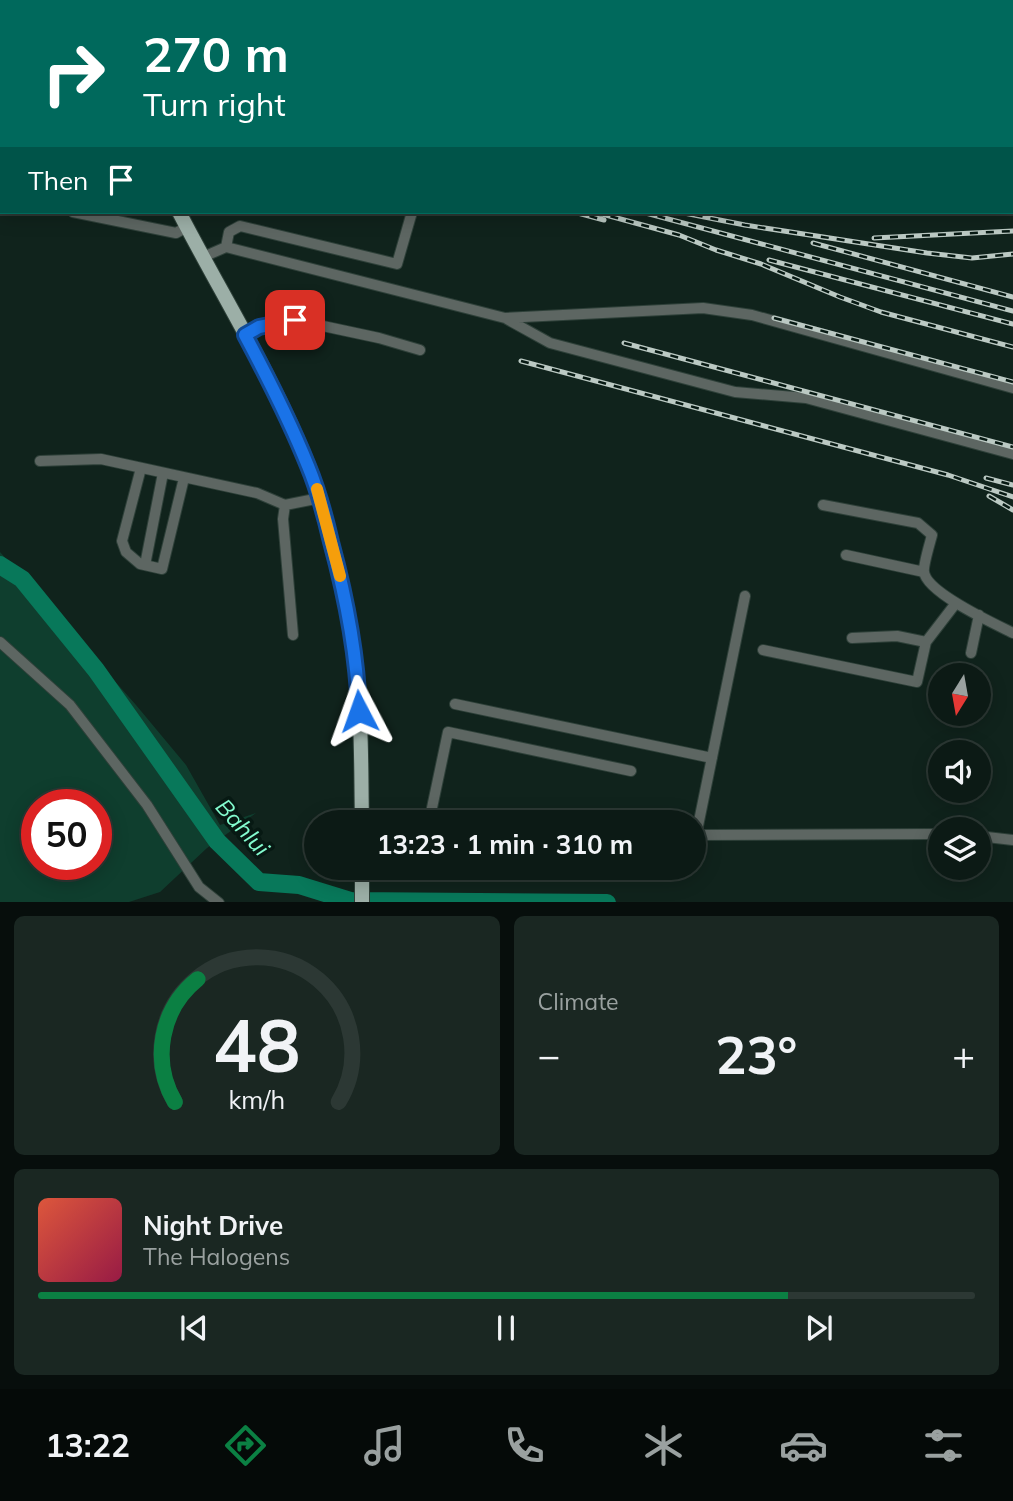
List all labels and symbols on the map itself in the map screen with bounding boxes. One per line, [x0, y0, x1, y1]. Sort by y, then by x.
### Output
pin [265, 290, 325, 350]
north arrow [928, 663, 990, 726]
position arrow [322, 674, 396, 748]
speed limit sign: 50 [21, 789, 112, 880]
water label: Bahlui [210, 792, 277, 862]

